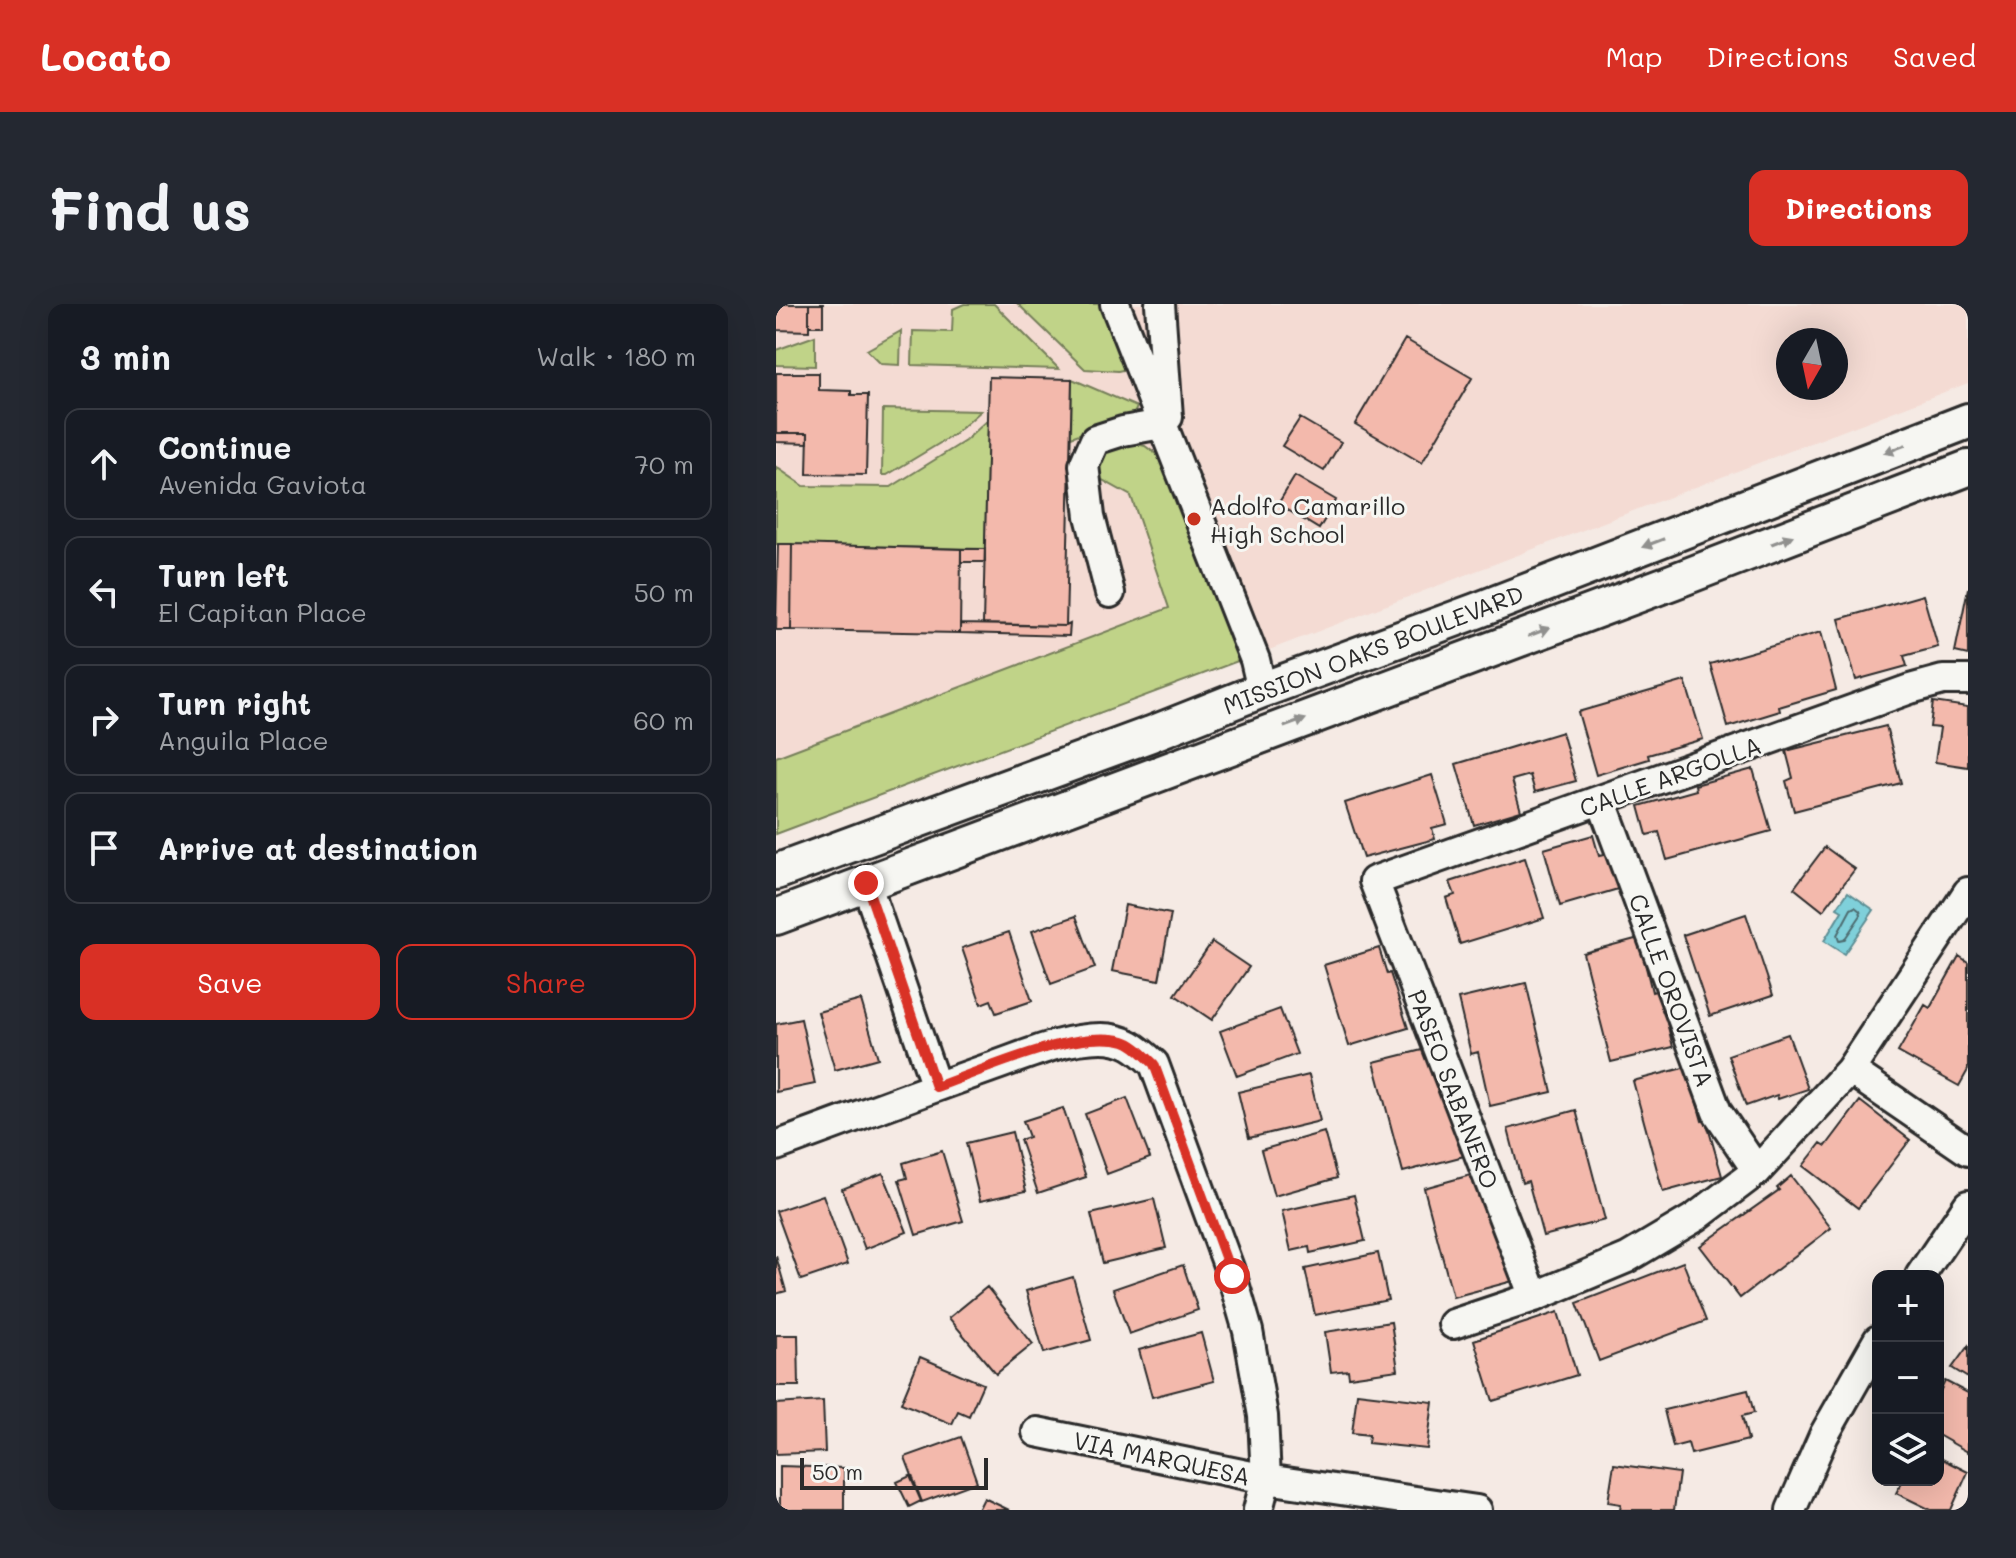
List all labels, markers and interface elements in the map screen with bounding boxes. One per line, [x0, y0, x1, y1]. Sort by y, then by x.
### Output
text: Locato [40, 31, 171, 81]
text: Map [1606, 38, 1663, 74]
text: Directions [1707, 38, 1849, 74]
text: Saved [1893, 38, 1976, 74]
button: Directions [1749, 170, 1968, 246]
text: Find us [48, 172, 251, 245]
north arrow [1776, 328, 1848, 400]
text: 3 min [80, 334, 171, 379]
text: Walk · 180 m [536, 339, 696, 373]
text: Continue [158, 427, 291, 467]
icon: ahead [82, 442, 126, 486]
one-way arrow [1883, 443, 1907, 456]
text: 70 m [634, 447, 694, 481]
text: Avenida Gaviota [158, 467, 367, 501]
place label: Adolfo Camarillo High School [1210, 490, 1405, 549]
marker: Adolfo Camarillo High School [1185, 510, 1203, 528]
one-way arrow [1770, 533, 1794, 546]
one-way arrow [1641, 537, 1665, 550]
text: Turn left [158, 555, 289, 595]
icon: left [82, 570, 126, 614]
text: 50 m [634, 575, 694, 609]
street label: MISSION OAKS BOULEVARD [1218, 577, 1528, 721]
text: El Capitan Place [158, 595, 367, 629]
one-way arrow [1527, 625, 1551, 638]
text: Turn right [158, 683, 311, 723]
icon: right [82, 698, 126, 742]
text: 60 m [633, 703, 694, 737]
one-way arrow [1283, 716, 1307, 729]
text: Anguila Place [158, 723, 329, 757]
street label: CALLE ARGOLLA [1575, 729, 1765, 823]
icon: arrive [82, 826, 126, 870]
text: Arrive at destination [158, 828, 478, 868]
route end [848, 865, 884, 901]
street label: CALLE OROVISTA [1623, 889, 1721, 1091]
button: Save [80, 944, 380, 1020]
button: Share [396, 944, 696, 1020]
street label: PASEO SABANERO [1402, 985, 1506, 1193]
route start [1214, 1258, 1250, 1294]
map controls [1872, 1270, 1944, 1486]
button: + [1872, 1270, 1944, 1342]
button: − [1872, 1342, 1944, 1414]
button: layers [1872, 1414, 1944, 1486]
street label: VIA MARQUESA [1071, 1424, 1253, 1492]
scale bar [800, 1454, 988, 1490]
text: 50 m [812, 1457, 863, 1486]

